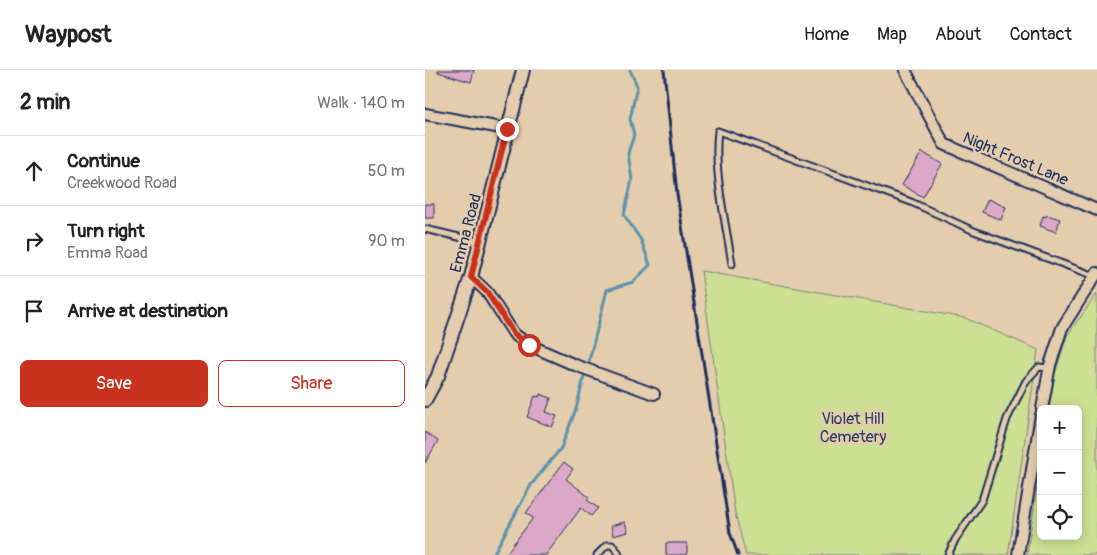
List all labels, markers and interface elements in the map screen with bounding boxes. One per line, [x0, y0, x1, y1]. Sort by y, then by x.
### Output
text: Waypost [25, 20, 112, 49]
text: Home [804, 23, 849, 46]
text: Map [877, 23, 907, 46]
text: About [935, 23, 981, 46]
text: Contact [1009, 23, 1072, 46]
text: 2 min [20, 89, 70, 116]
text: Walk · 140 m [317, 93, 405, 113]
route end [496, 118, 519, 141]
street label: Night Frost Lane [960, 128, 1072, 190]
text: Continue [67, 149, 140, 173]
icon: ahead [20, 157, 48, 185]
text: 50 m [368, 161, 405, 181]
text: Creekwood Road [67, 173, 177, 193]
street label: Emma Road [446, 192, 486, 275]
text: Turn right [67, 219, 145, 243]
icon: right [20, 227, 48, 255]
text: 90 m [368, 231, 405, 251]
text: Emma Road [67, 243, 148, 263]
icon: arrive [20, 297, 48, 325]
text: Arrive at destination [67, 299, 228, 323]
route start [518, 334, 541, 357]
button: Save [20, 360, 208, 407]
button: Share [218, 360, 405, 407]
map controls [1037, 405, 1082, 540]
button: + [1037, 405, 1082, 450]
park label: Violet Hill Cemetery [820, 409, 886, 447]
button: − [1037, 450, 1082, 495]
button: locate [1037, 495, 1082, 540]

